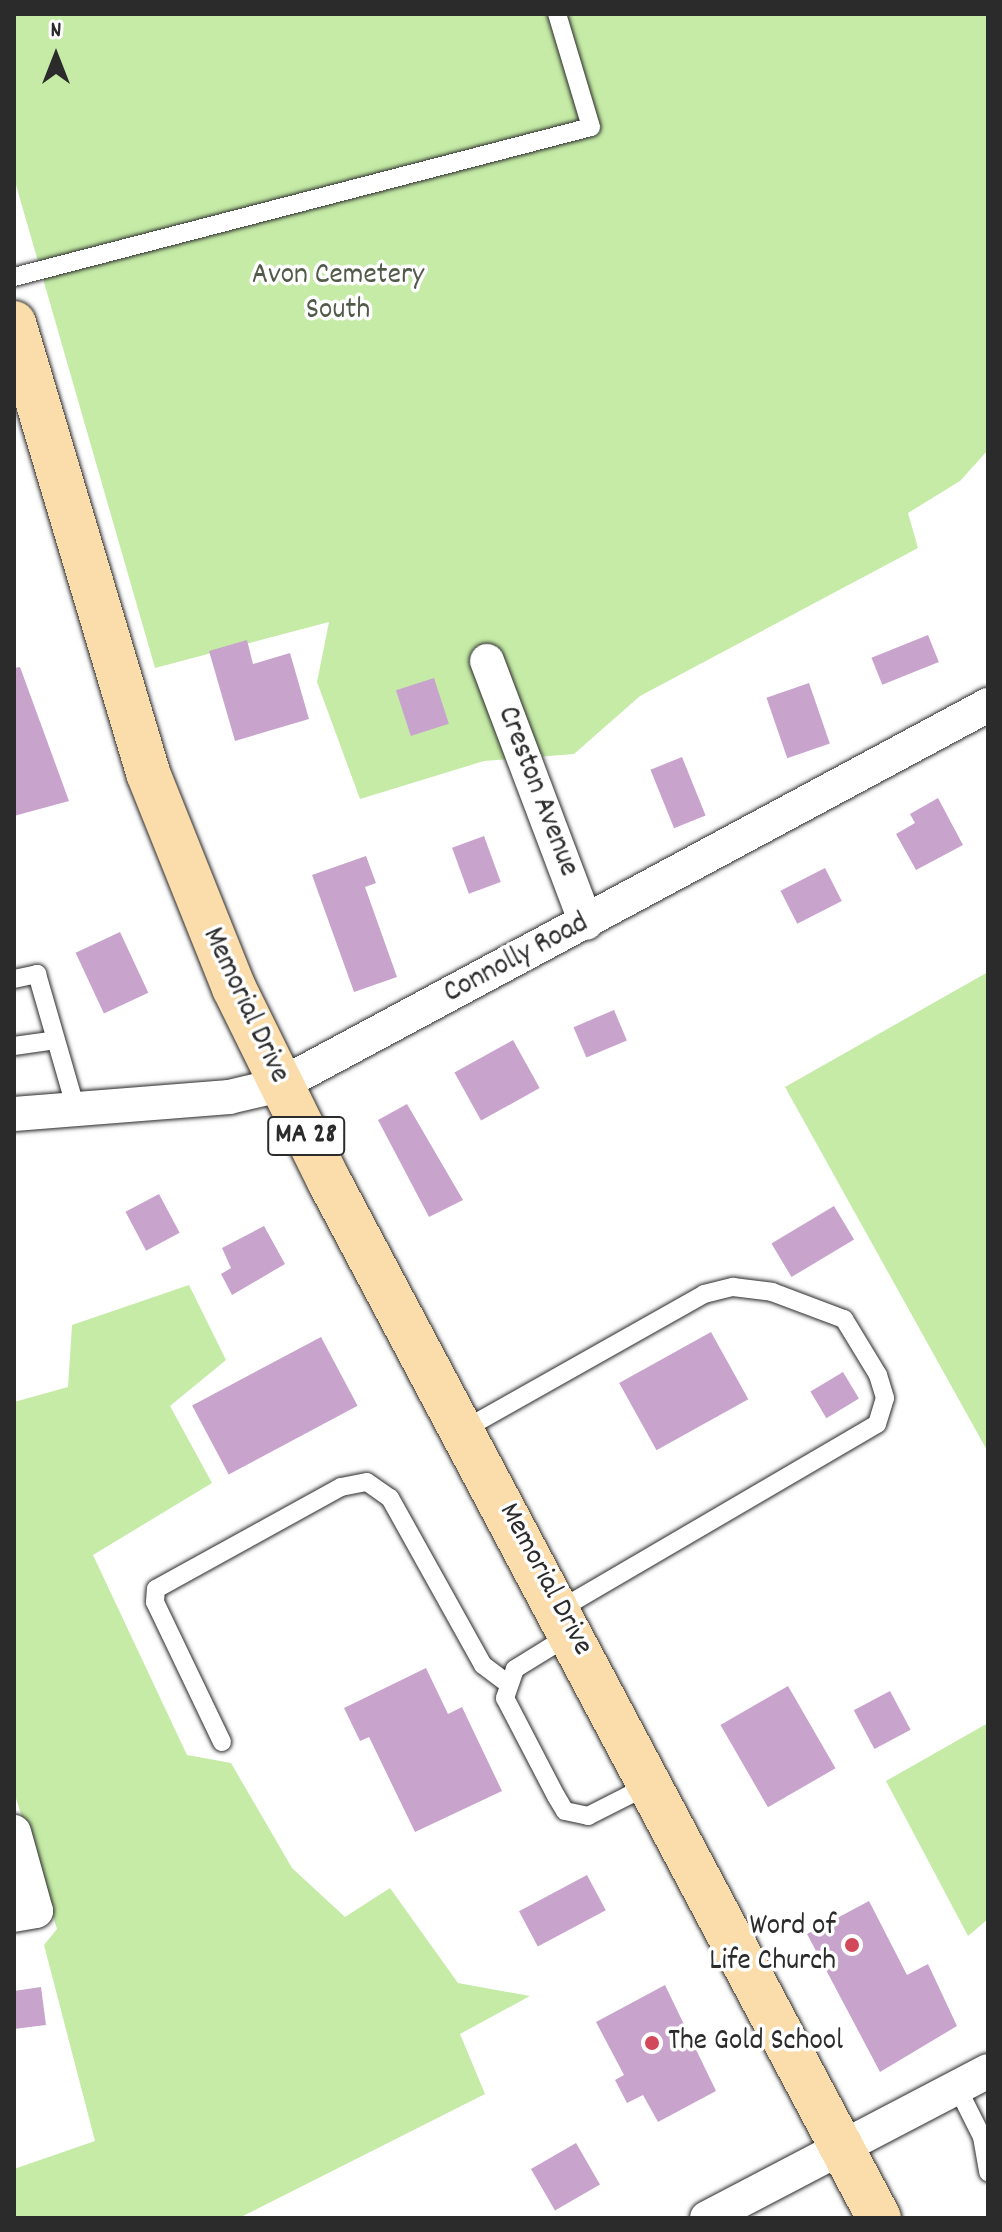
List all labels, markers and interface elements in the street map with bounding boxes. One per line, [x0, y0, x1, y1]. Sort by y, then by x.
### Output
north arrow [16, 16, 96, 96]
text: N [51, 16, 61, 47]
park label: Avon Cemetery South [252, 259, 424, 330]
street label: Creston Avenue [487, 702, 585, 882]
street label: Connolly Road [439, 907, 595, 1013]
street label: Memorial Drive [192, 923, 296, 1089]
road number: MA 28 [266, 1112, 346, 1160]
street label: Memorial Drive [489, 1498, 599, 1662]
place label: Word of Life Church [709, 1910, 836, 1980]
marker: Word of Life Church [843, 1936, 861, 1954]
place label: The Gold School [668, 2025, 843, 2061]
marker: The Gold School [643, 2034, 661, 2052]

